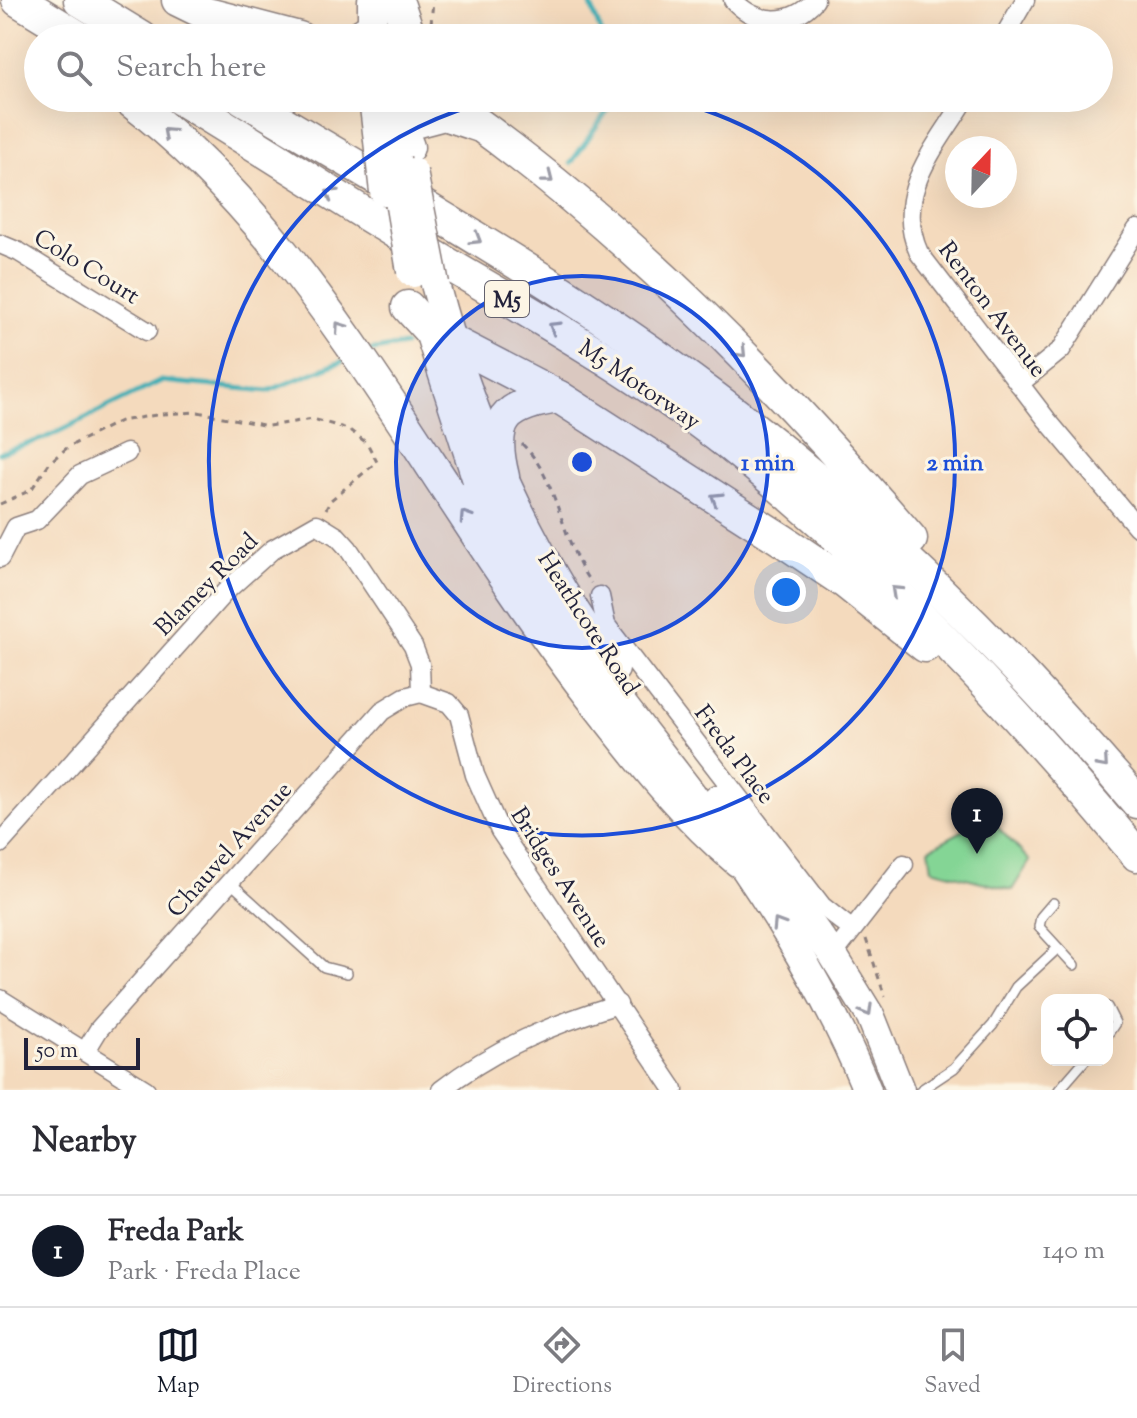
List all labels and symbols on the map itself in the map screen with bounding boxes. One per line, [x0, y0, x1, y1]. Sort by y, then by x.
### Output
one-way arrow [163, 128, 178, 143]
north arrow [945, 136, 1017, 208]
one-way arrow [539, 169, 554, 183]
one-way arrow [325, 188, 340, 204]
street label: Colo Court [26, 222, 146, 314]
one-way arrow [467, 230, 482, 245]
street label: Renton Avenue [929, 235, 1054, 385]
road number: M5 [485, 281, 529, 317]
one-way arrow [548, 321, 563, 337]
one-way arrow [335, 322, 350, 336]
street label: M5 Motorway [571, 332, 707, 439]
one-way arrow [732, 343, 746, 357]
text: 1 min [741, 447, 796, 481]
text: 2 min [926, 447, 984, 481]
centre of rings [568, 448, 596, 476]
one-way arrow [710, 493, 725, 508]
one-way arrow [460, 510, 475, 525]
street label: Blamey Road [148, 526, 267, 645]
street label: Heathcote Road [528, 545, 647, 703]
your location [766, 572, 806, 612]
one-way arrow [890, 586, 905, 600]
street label: Freda Place [685, 699, 782, 812]
one-way arrow [1093, 753, 1108, 768]
street label: Chauvel Avenue [160, 775, 301, 926]
pin: 1 [951, 788, 1003, 854]
street label: Bridges Avenue [501, 801, 618, 955]
one-way arrow [773, 918, 788, 933]
one-way arrow [857, 1002, 873, 1017]
scale bar [24, 1034, 140, 1070]

